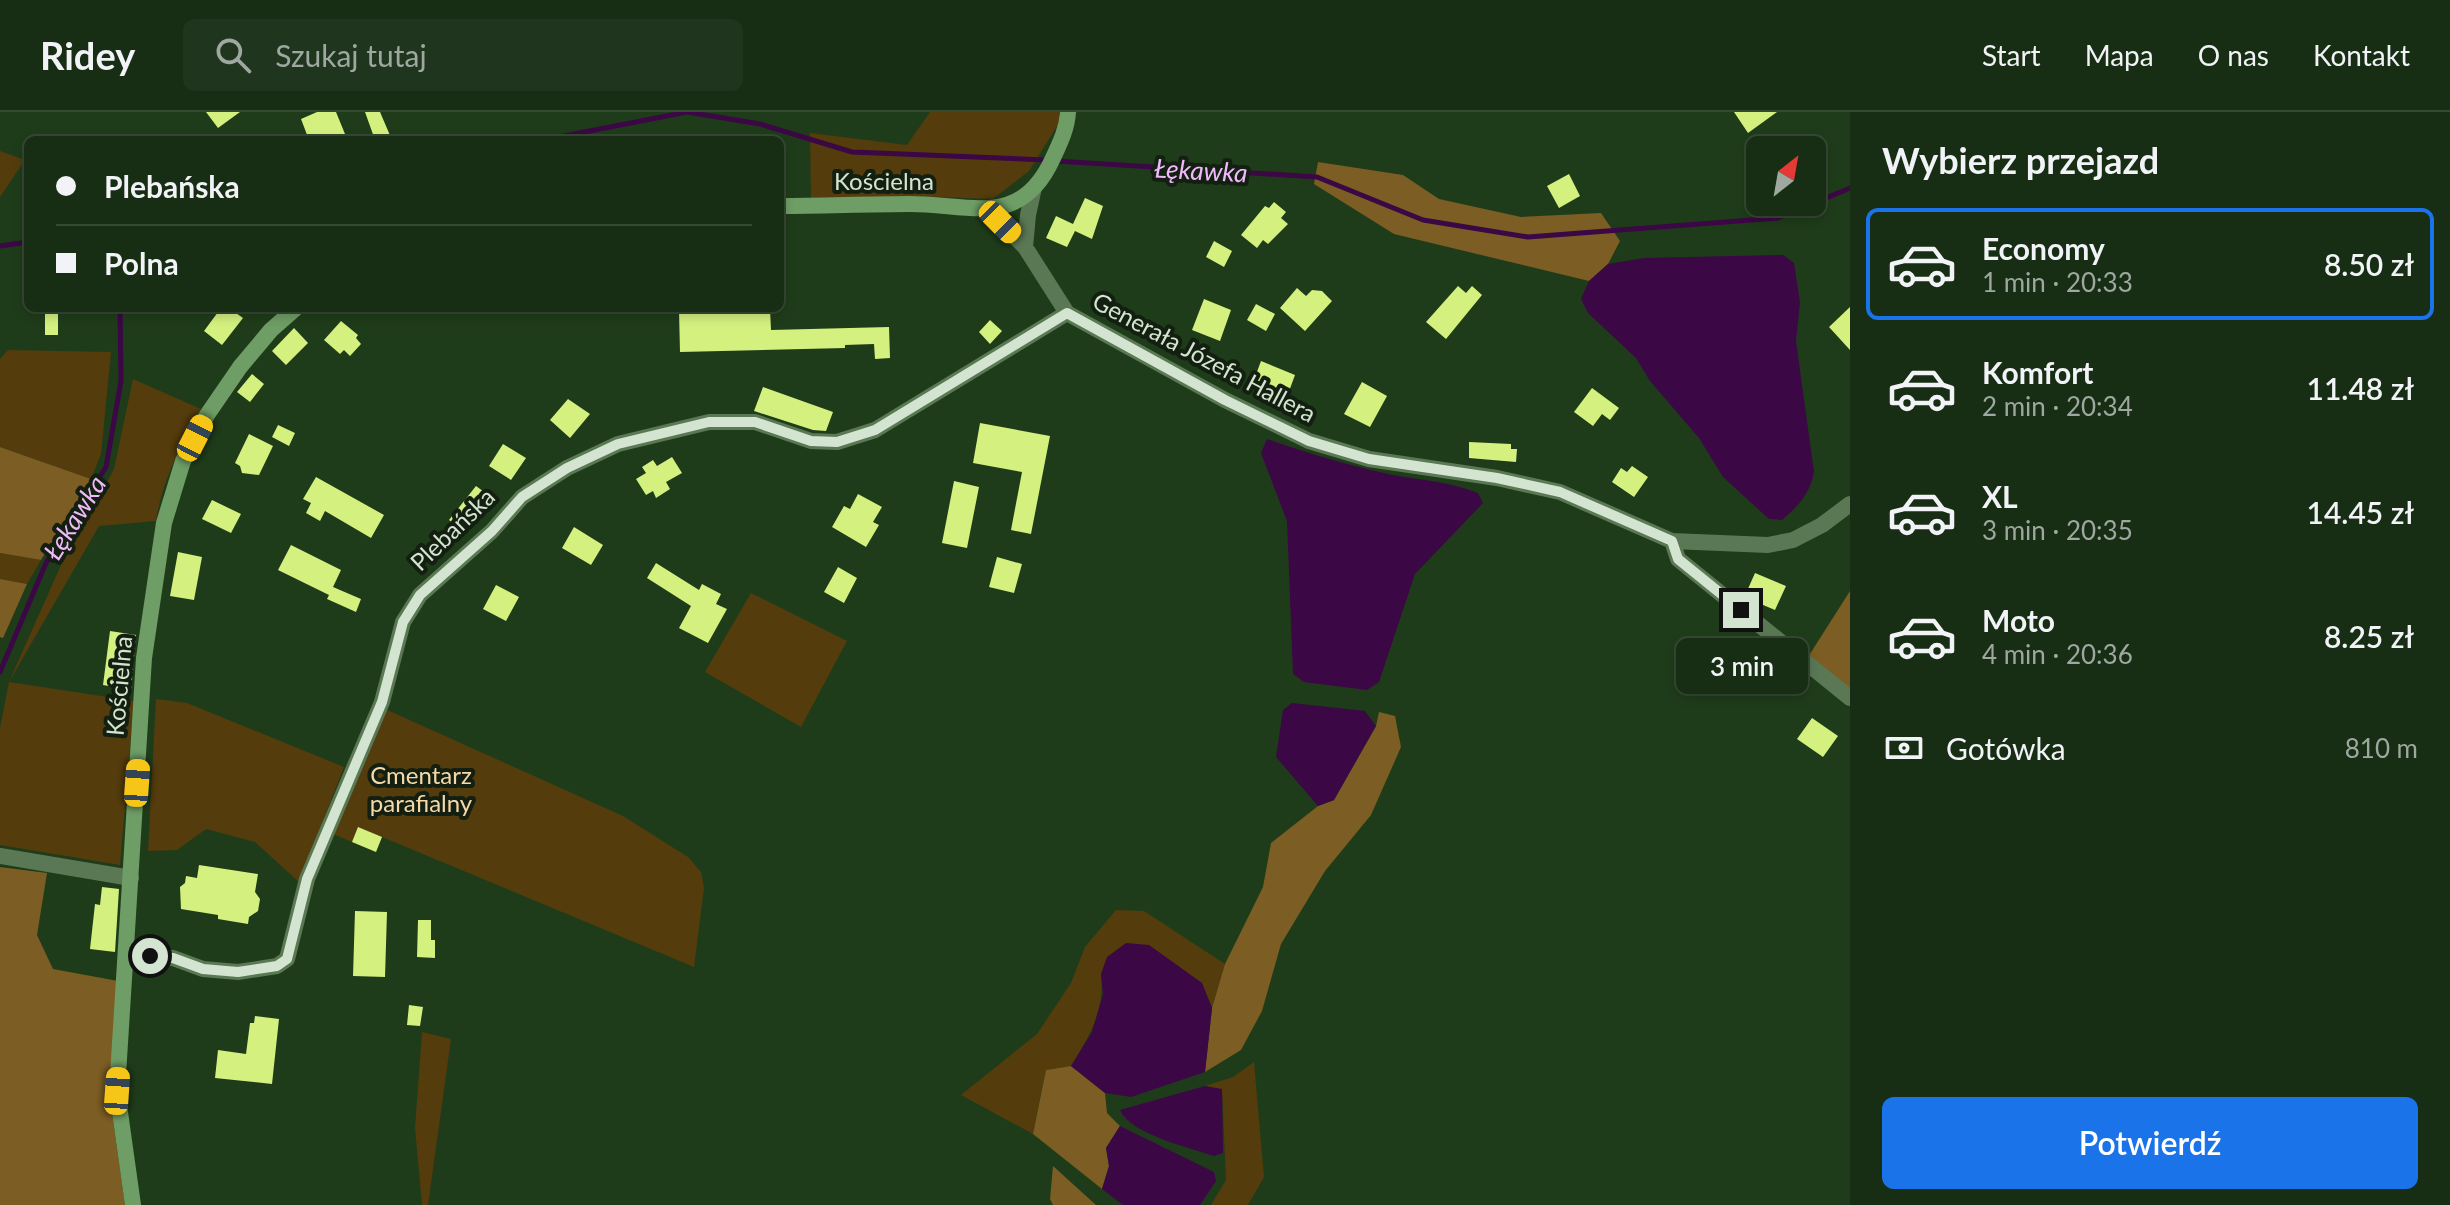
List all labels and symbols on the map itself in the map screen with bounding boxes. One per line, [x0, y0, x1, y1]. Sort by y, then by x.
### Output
north arrow [1746, 136, 1826, 216]
water label: Łękawka [1154, 152, 1248, 188]
street label: Kościelna [834, 166, 934, 195]
car [975, 197, 1025, 247]
street label: Generała Józefa Hallera [1088, 286, 1321, 428]
car [173, 411, 217, 465]
water label: Łękawka [36, 470, 112, 565]
street label: Plebańska [404, 482, 500, 576]
route end [1723, 592, 1759, 628]
street label: Kościelna [100, 635, 137, 737]
callout: 3 min [1675, 638, 1807, 694]
car [123, 758, 151, 808]
park label: Cmentarz parafialny [370, 760, 473, 817]
route start [132, 938, 168, 974]
car [103, 1066, 131, 1116]

